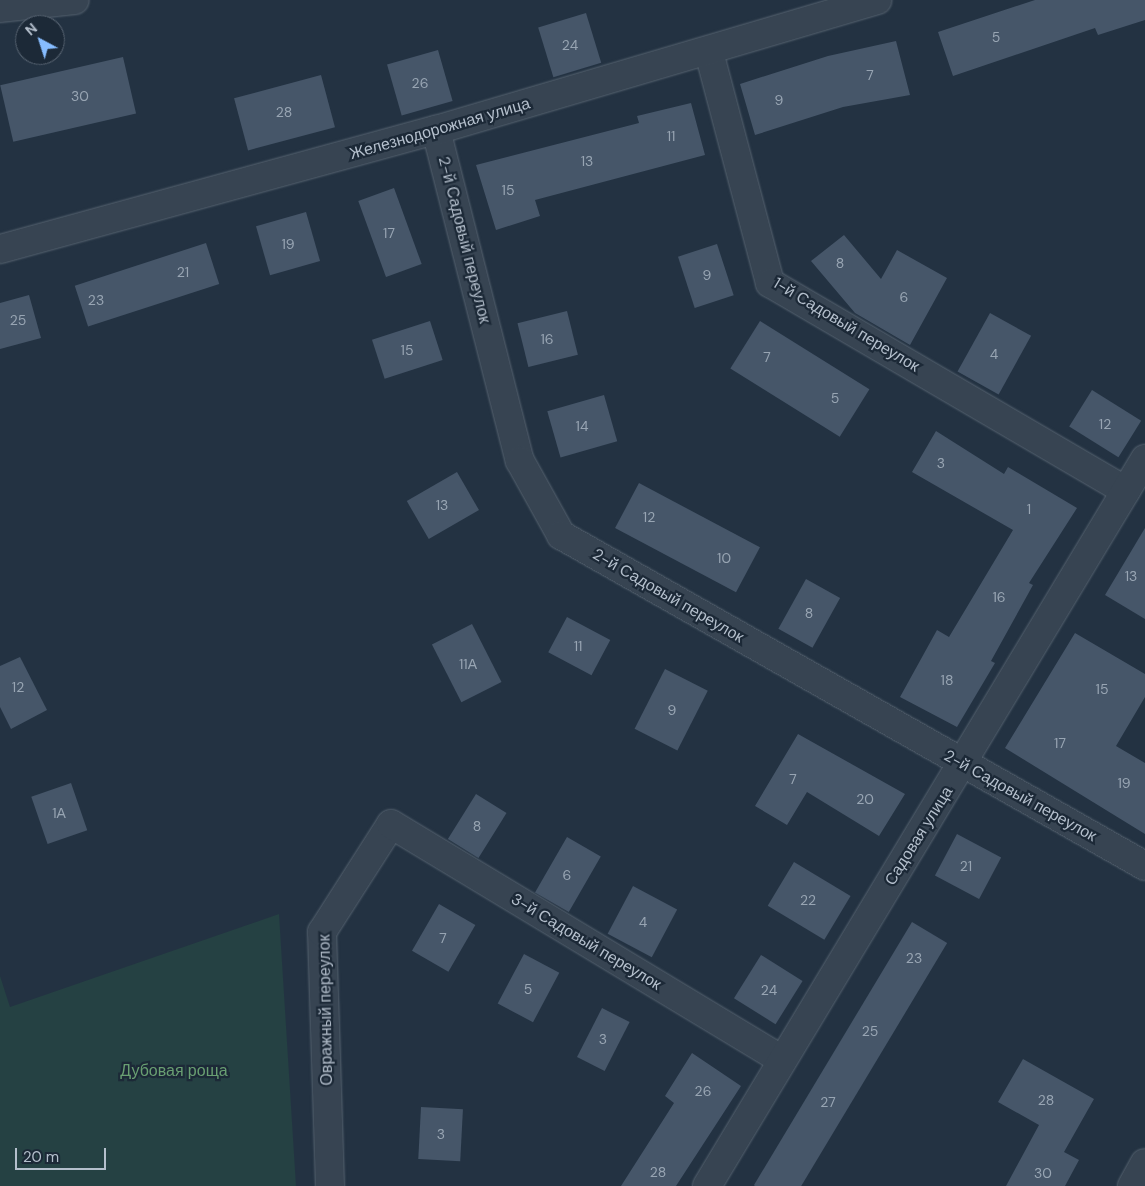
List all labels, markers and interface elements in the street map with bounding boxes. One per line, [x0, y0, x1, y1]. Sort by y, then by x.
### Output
north arrow [15, 15, 65, 65]
text: N [21, 19, 41, 39]
house number: 5 [992, 29, 1000, 45]
house number: 24 [562, 37, 578, 53]
house number: 7 [866, 67, 874, 83]
house number: 26 [412, 75, 428, 91]
house number: 30 [71, 88, 89, 104]
house number: 9 [775, 92, 783, 108]
street label: Железнодорожная улица [348, 94, 532, 164]
house number: 28 [276, 104, 292, 120]
house number: 11 [667, 128, 675, 144]
house number: 13 [581, 153, 593, 169]
street label: 2-й Садовый переулок [434, 155, 494, 325]
house number: 15 [502, 182, 514, 198]
house number: 17 [383, 225, 395, 241]
house number: 19 [281, 236, 295, 252]
house number: 8 [836, 255, 844, 271]
house number: 21 [177, 264, 189, 280]
house number: 9 [703, 267, 711, 283]
street label: 1-й Садовый переулок [769, 274, 923, 376]
house number: 6 [900, 289, 908, 305]
house number: 23 [88, 292, 104, 308]
house number: 25 [10, 312, 26, 328]
house number: 16 [540, 331, 554, 347]
house number: 15 [401, 342, 413, 358]
house number: 4 [990, 346, 998, 362]
house number: 7 [763, 349, 771, 365]
house number: 5 [831, 390, 839, 406]
house number: 12 [1099, 416, 1111, 432]
house number: 14 [576, 418, 588, 434]
house number: 3 [937, 455, 945, 471]
house number: 13 [436, 497, 448, 513]
house number: 1 [1027, 501, 1031, 517]
house number: 12 [643, 509, 655, 525]
street label: 2-й Садовый переулок [589, 545, 747, 647]
house number: 10 [717, 550, 731, 566]
house number: 13 [1125, 568, 1137, 584]
house number: 16 [992, 589, 1006, 605]
house number: 8 [805, 605, 813, 621]
house number: 11 [574, 638, 582, 654]
house number: 11А [459, 656, 477, 672]
house number: 18 [941, 672, 953, 688]
house number: 12 [12, 679, 24, 695]
house number: 15 [1096, 681, 1108, 697]
house number: 9 [668, 702, 676, 718]
house number: 17 [1054, 735, 1066, 751]
street label: 2-й Садовый переулок [940, 746, 1100, 846]
house number: 7 [789, 771, 797, 787]
house number: 19 [1117, 775, 1131, 791]
street label: Садовая улица [881, 783, 957, 889]
house number: 20 [856, 791, 874, 807]
house number: 1А [52, 805, 66, 821]
house number: 8 [473, 818, 481, 834]
house number: 21 [960, 858, 972, 874]
house number: 6 [563, 867, 571, 883]
street label: 3-й Садовый переулок [508, 890, 664, 994]
house number: 22 [800, 892, 816, 908]
house number: 4 [639, 914, 647, 930]
house number: 7 [439, 930, 447, 946]
street label: Овражный переулок [315, 934, 337, 1086]
house number: 23 [906, 950, 922, 966]
house number: 5 [524, 981, 532, 997]
house number: 24 [761, 982, 777, 998]
house number: 25 [862, 1023, 878, 1039]
house number: 3 [599, 1031, 607, 1047]
park label: Дубовая роща [120, 1061, 228, 1081]
house number: 26 [695, 1083, 711, 1099]
house number: 28 [1038, 1092, 1054, 1108]
house number: 27 [820, 1094, 836, 1110]
house number: 3 [437, 1126, 445, 1142]
scale bar [18, 1138, 109, 1170]
text: 20 m [23, 1147, 59, 1167]
house number: 28 [650, 1164, 666, 1180]
house number: 30 [1034, 1165, 1052, 1181]

